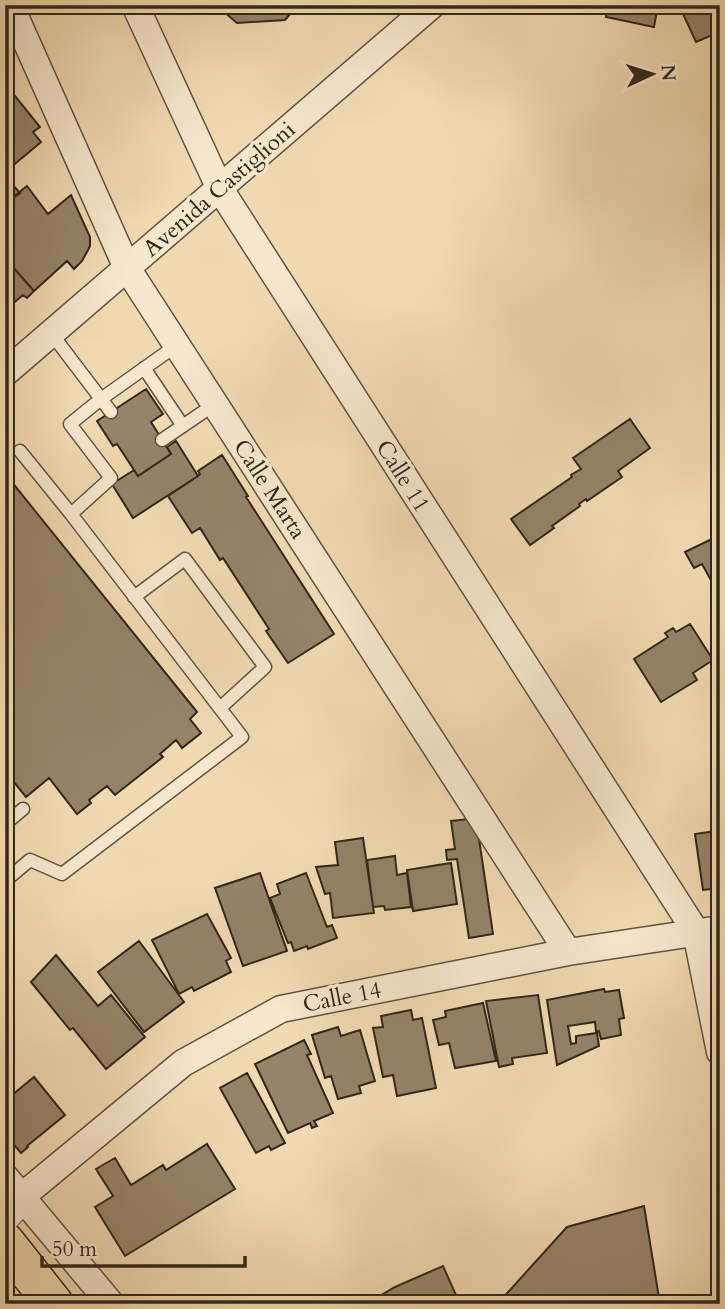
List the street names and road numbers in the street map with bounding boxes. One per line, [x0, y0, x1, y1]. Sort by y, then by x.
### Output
street label: Avenida Castiglioni [136, 114, 302, 264]
street label: Calle Marta [226, 433, 314, 545]
street label: Calle 11 [369, 434, 437, 518]
street label: Calle 14 [300, 974, 384, 1020]

